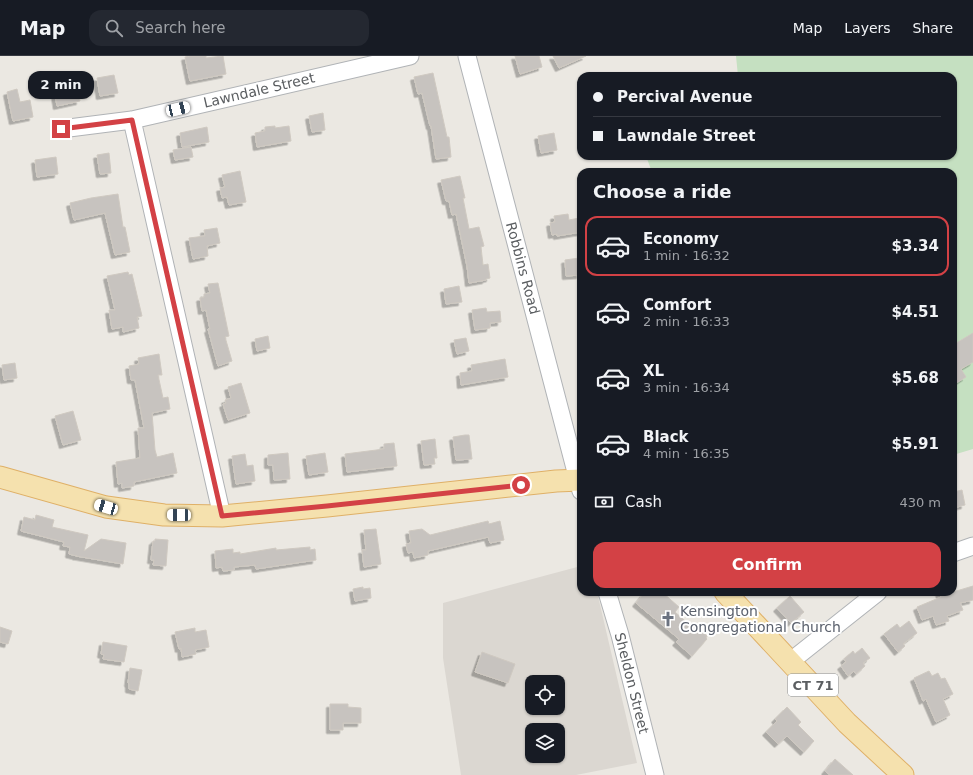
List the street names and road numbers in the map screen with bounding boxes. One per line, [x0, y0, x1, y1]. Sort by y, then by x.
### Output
street label: Lawndale Street [202, 69, 317, 111]
street label: Robbins Road [503, 220, 543, 316]
street label: Sheldon Street [612, 631, 652, 736]
road number: CT 71 [788, 674, 838, 696]

